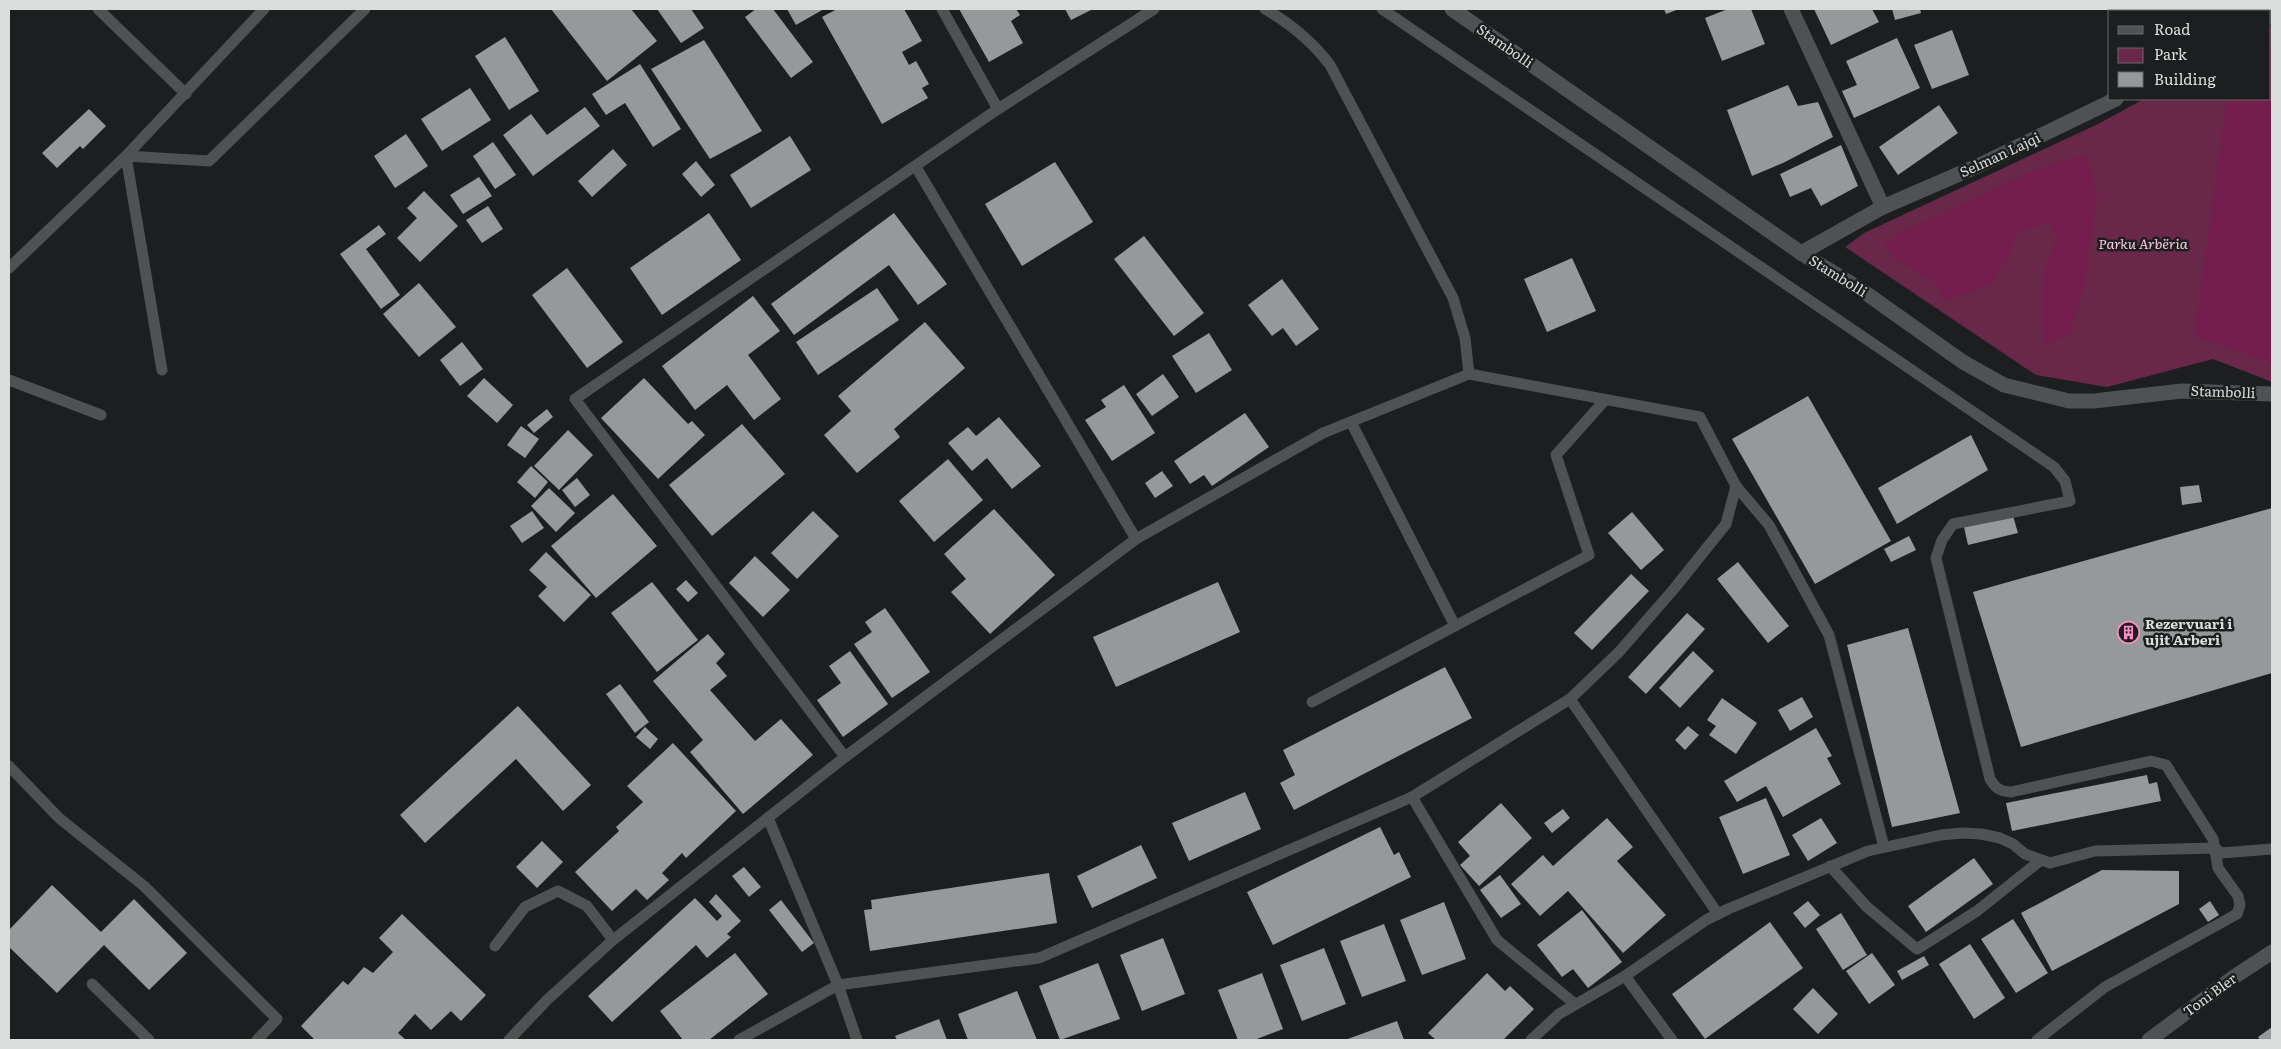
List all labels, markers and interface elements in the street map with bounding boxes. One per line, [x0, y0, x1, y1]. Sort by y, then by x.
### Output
legend [2108, 10, 2271, 100]
text: Road [2154, 17, 2190, 40]
street label: Stambolli [1473, 18, 1538, 72]
text: Park [2154, 42, 2188, 65]
text: Building [2154, 67, 2216, 90]
street label: Selman Lajqi [1956, 127, 2043, 181]
park label: Parku Arbëria [2098, 233, 2188, 253]
street label: Stambolli [1806, 249, 1872, 301]
street label: Stambolli [2190, 380, 2256, 402]
place label: Rezervuari i ujit Arberi [2145, 613, 2232, 649]
building icon: Rezervuari i ujit Arberi [2117, 620, 2141, 644]
street label: Toni Bler [2179, 968, 2241, 1020]

